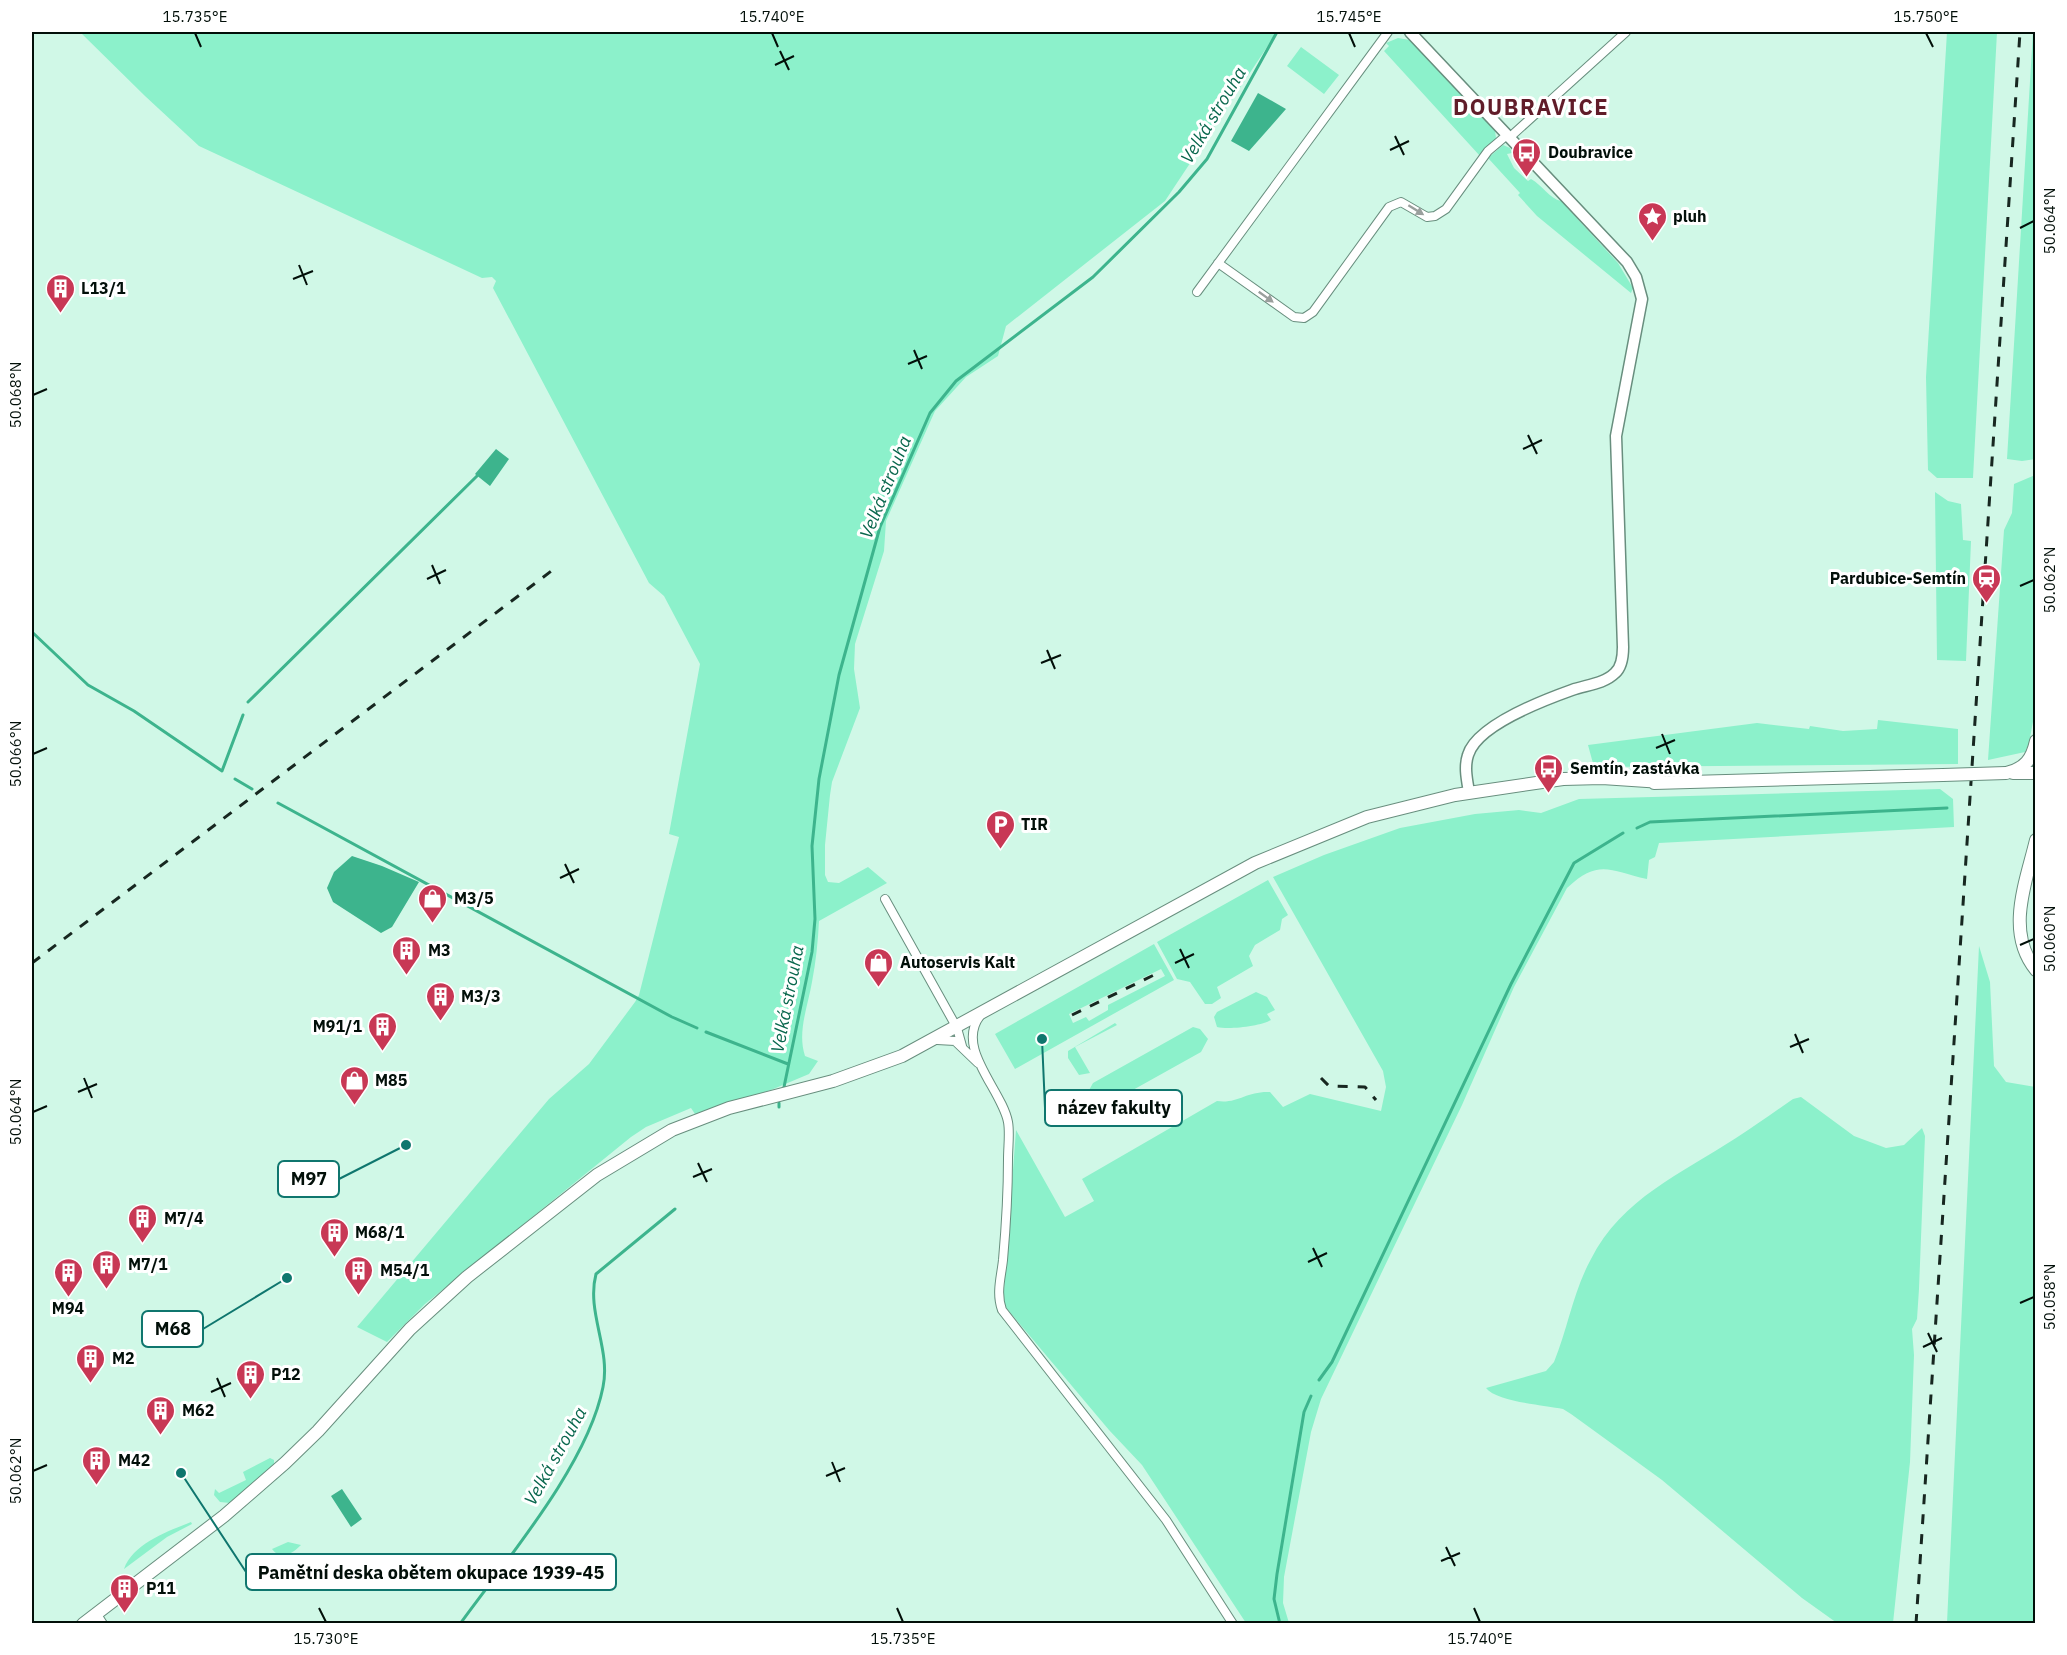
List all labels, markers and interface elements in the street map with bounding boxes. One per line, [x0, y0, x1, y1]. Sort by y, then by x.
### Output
text: 15.735°E [163, 7, 227, 26]
text: 15.740°E [740, 7, 804, 26]
text: 15.745°E [1317, 7, 1381, 26]
text: 15.750°E [1894, 7, 1958, 26]
water label: Velká strouha [1175, 62, 1251, 168]
district label: DOUBRAVICE [1453, 92, 1609, 121]
bus stop icon: Doubravice [1511, 136, 1543, 178]
place label: Doubravice [1548, 142, 1633, 162]
text: 50.064°N [2040, 188, 2059, 254]
place icon: pluh [1636, 200, 1668, 242]
one-way arrow [1408, 205, 1424, 216]
place label: pluh [1673, 206, 1707, 226]
building icon: L13/1 [44, 272, 76, 314]
place label: L13/1 [81, 278, 126, 298]
one-way arrow [1257, 291, 1273, 303]
text: 50.068°N [6, 362, 25, 428]
water label: Velká strouha [854, 432, 916, 542]
text: 50.062°N [2040, 547, 2059, 613]
station icon: Pardubice-Semtín [1971, 562, 2003, 604]
place label: Pardubice-Semtín [1830, 568, 1966, 588]
text: 50.066°N [6, 721, 25, 787]
bus stop icon: Semtín, zastávka [1533, 752, 1565, 794]
place label: Semtín, zastávka [1570, 758, 1700, 778]
parking icon: TIR [984, 808, 1016, 850]
place label: TIR [1021, 814, 1048, 834]
shop icon: M3/5 [417, 882, 449, 924]
place label: M3/5 [454, 888, 494, 908]
text: 50.060°N [2040, 906, 2059, 972]
building icon: M3 [391, 934, 423, 976]
place label: M3 [428, 940, 451, 960]
water label: Velká strouha [765, 943, 809, 1055]
shop icon: Autoservis Kalt [863, 946, 895, 988]
place label: Autoservis Kalt [900, 952, 1015, 972]
building icon: M3/3 [424, 980, 456, 1022]
place label: M3/3 [461, 986, 501, 1006]
building icon: M91/1 [367, 1010, 399, 1052]
place label: M91/1 [313, 1016, 362, 1036]
shop icon: M85 [338, 1064, 370, 1106]
place label: M85 [375, 1070, 408, 1090]
text: 50.064°N [6, 1079, 25, 1145]
callout: název fakulty [1045, 1090, 1182, 1126]
text: název fakulty [1057, 1096, 1171, 1119]
callout: M97 [278, 1161, 339, 1197]
text: M97 [291, 1167, 327, 1190]
building icon: M7/4 [127, 1202, 159, 1244]
place label: M7/4 [164, 1208, 204, 1228]
building icon: M68/1 [318, 1216, 350, 1258]
place label: M68/1 [355, 1222, 405, 1242]
building icon: M7/1 [91, 1248, 123, 1290]
place label: M7/1 [128, 1254, 168, 1274]
building icon: M54/1 [343, 1254, 375, 1296]
building icon: M94 [52, 1256, 84, 1298]
place label: M54/1 [380, 1260, 430, 1280]
text: 50.058°N [2040, 1264, 2059, 1330]
place label: M94 [52, 1298, 85, 1318]
callout: M68 [142, 1311, 203, 1347]
text: M68 [155, 1317, 191, 1340]
building icon: M2 [75, 1342, 107, 1384]
place label: M2 [112, 1348, 135, 1368]
building icon: P12 [234, 1358, 266, 1400]
place label: P12 [271, 1364, 301, 1384]
building icon: M62 [145, 1394, 177, 1436]
place label: M62 [182, 1400, 214, 1420]
water label: Velká strouha [519, 1403, 591, 1509]
text: 50.062°N [6, 1438, 25, 1504]
building icon: M42 [81, 1444, 113, 1486]
place label: M42 [118, 1450, 150, 1470]
callout: Pamětní deska obětem okupace 1939-45 [246, 1554, 616, 1590]
text: Pamětní deska obětem okupace 1939-45 [258, 1561, 604, 1584]
building icon: P11 [109, 1572, 141, 1614]
place label: P11 [146, 1578, 176, 1598]
text: 15.730°E [294, 1629, 358, 1648]
text: 15.735°E [871, 1629, 935, 1648]
text: 15.740°E [1448, 1629, 1512, 1648]

